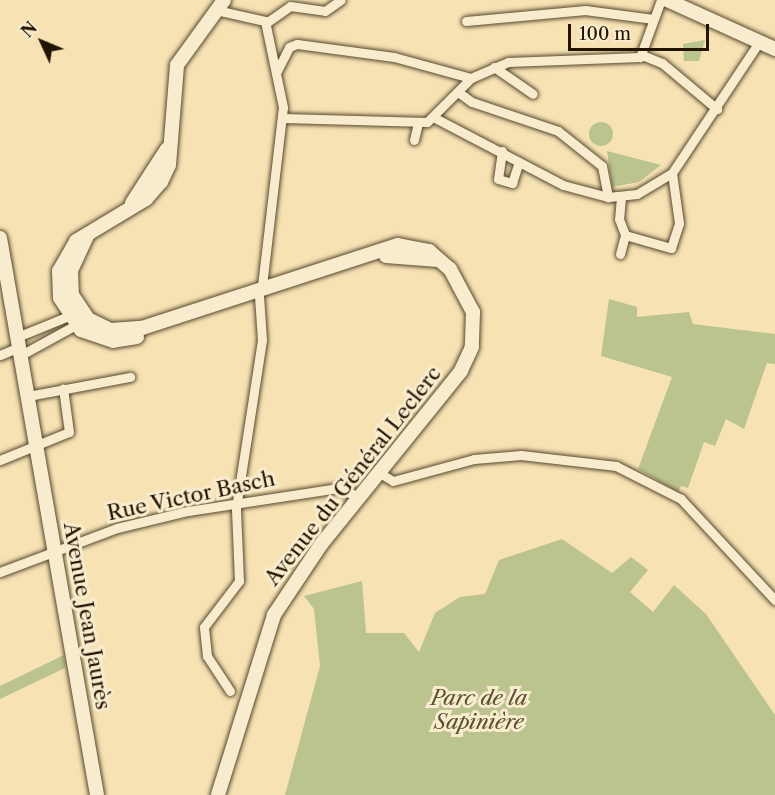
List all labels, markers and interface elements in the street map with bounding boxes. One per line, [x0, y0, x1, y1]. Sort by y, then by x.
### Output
north arrow [12, 12, 72, 72]
scale bar [571, 12, 712, 50]
text: N [17, 18, 41, 41]
text: 100 m [579, 23, 631, 45]
street label: Avenue du Général Leclerc [260, 361, 446, 591]
street label: Rue Victor Basch [104, 466, 278, 526]
street label: Avenue Jean Jaurès [58, 520, 116, 712]
park label: Parc de la Sapinière [431, 685, 527, 735]

